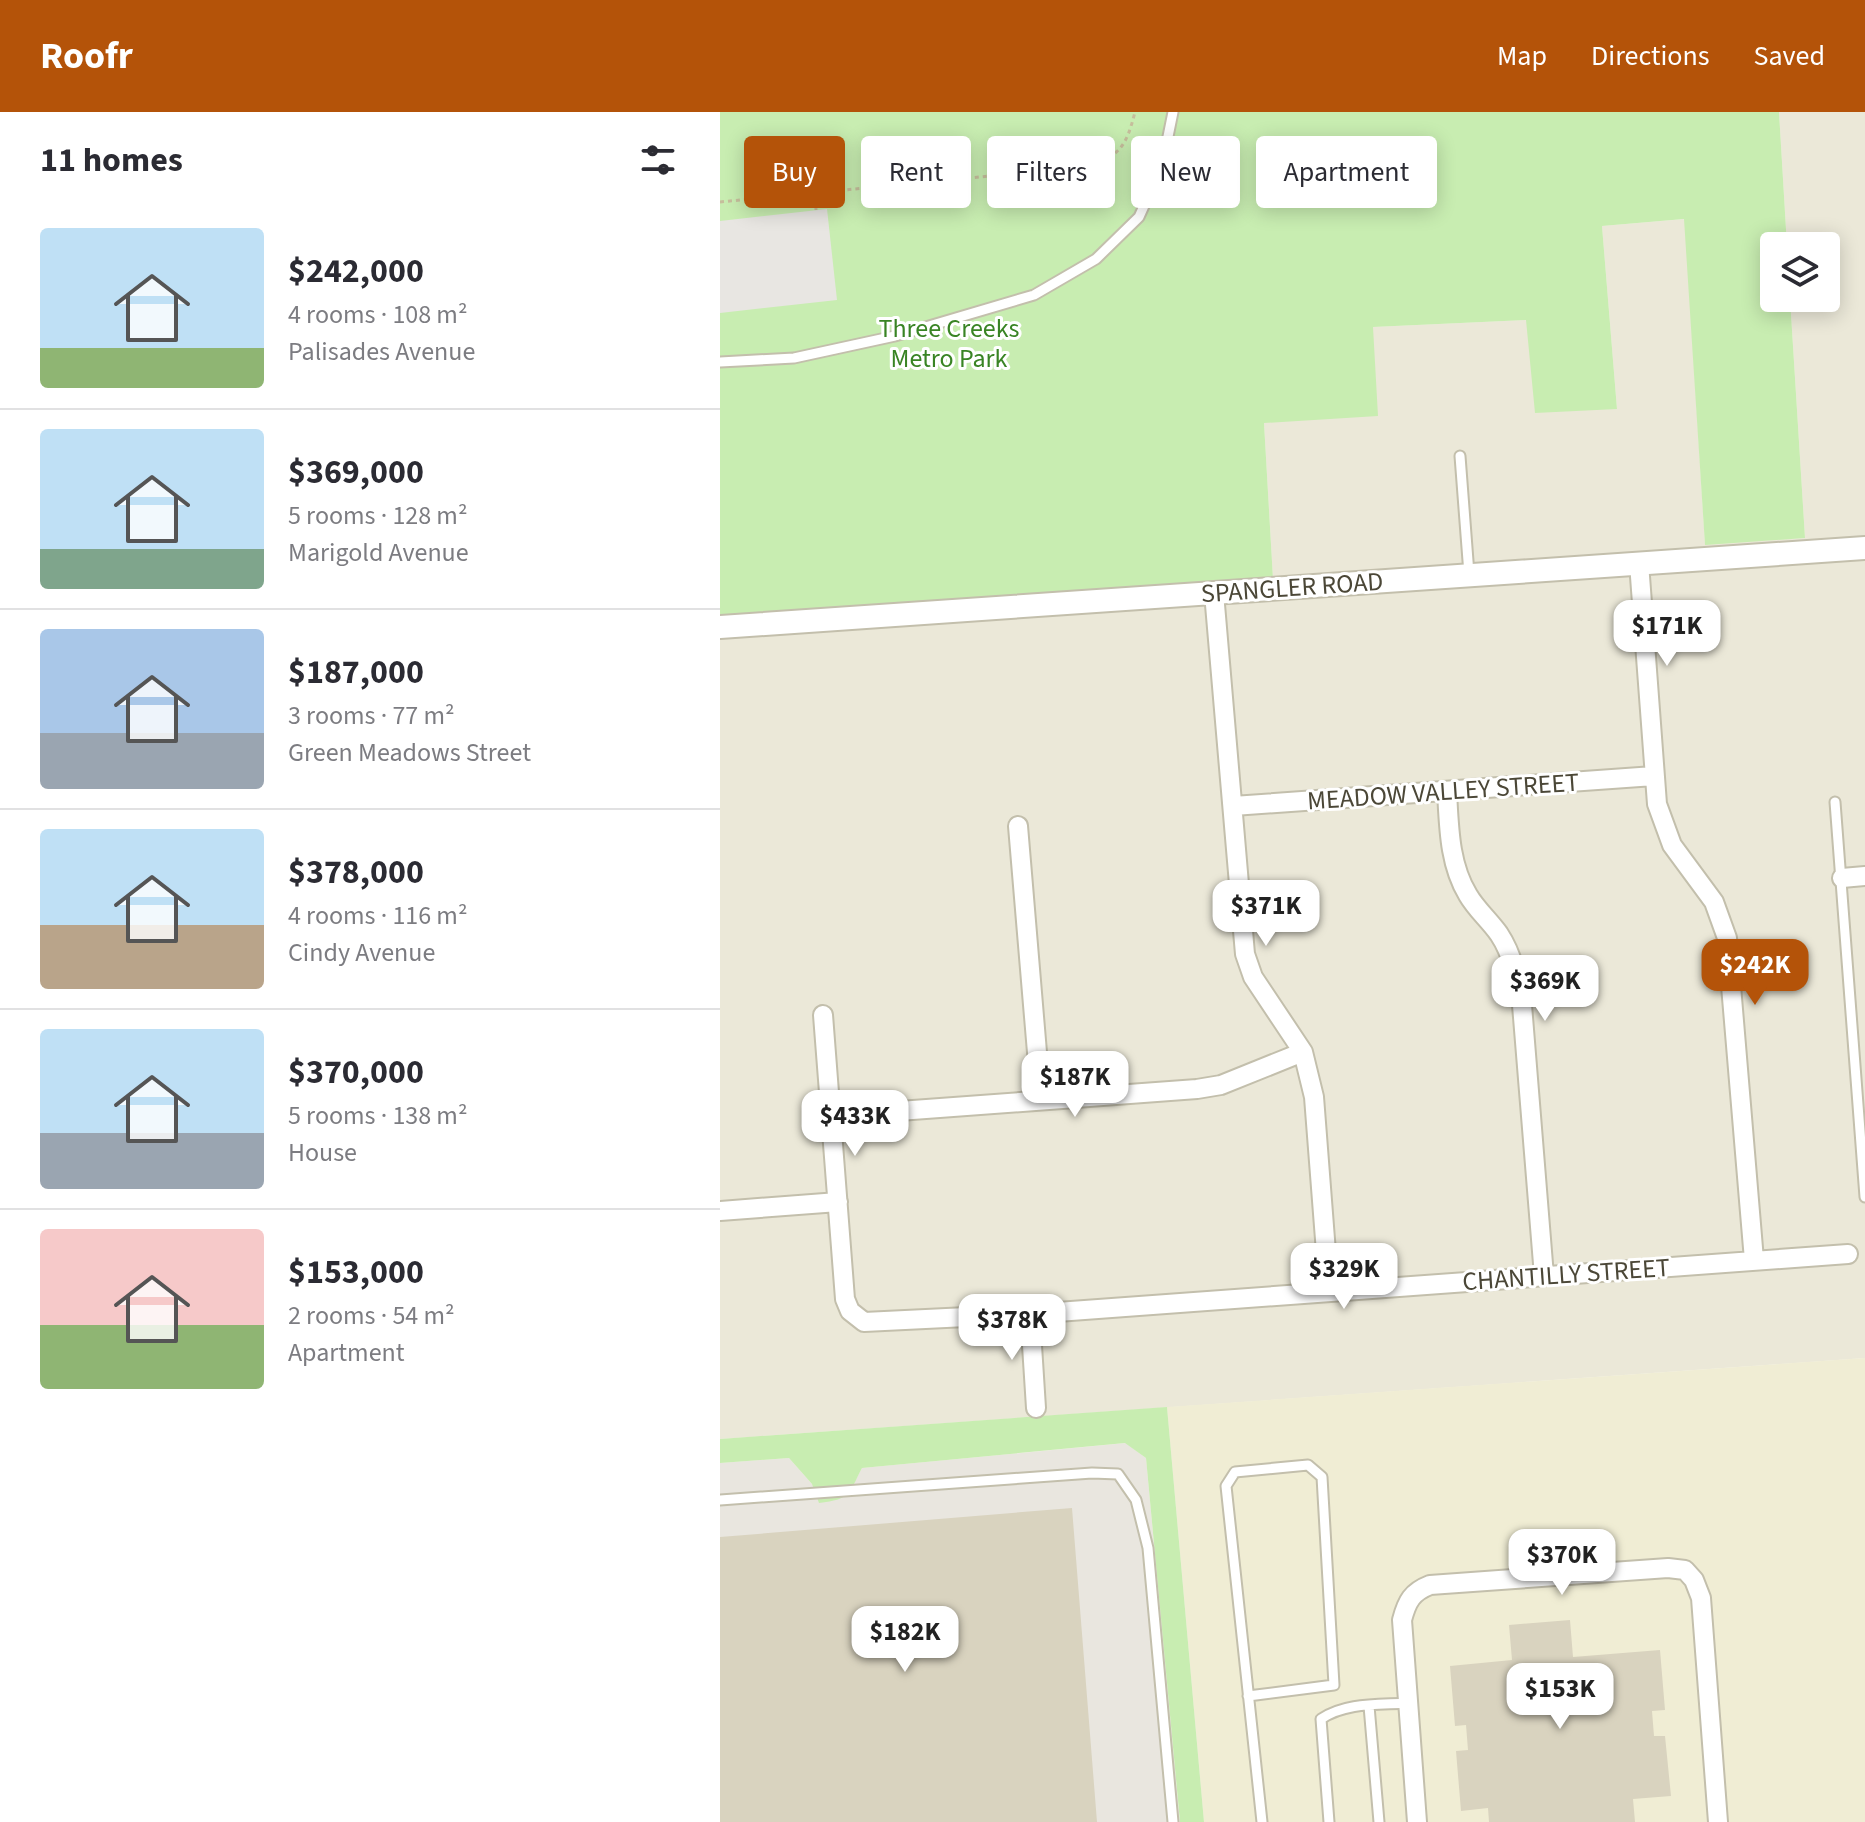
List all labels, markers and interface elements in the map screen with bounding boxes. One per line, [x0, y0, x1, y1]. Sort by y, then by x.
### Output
text: Roofr [40, 29, 133, 83]
text: Map [1497, 36, 1547, 76]
text: Directions [1591, 36, 1710, 76]
text: Saved [1754, 36, 1825, 76]
text: 11 homes [40, 136, 183, 185]
chip: Buy [744, 136, 845, 208]
chip: Rent [861, 136, 971, 208]
chip: Filters [987, 136, 1115, 208]
chip: New [1131, 136, 1240, 208]
chip: Apartment [1256, 136, 1437, 208]
icon: filters [636, 138, 680, 182]
map controls [1760, 232, 1840, 312]
button: layers [1760, 232, 1840, 312]
text: $242,000 [288, 247, 424, 296]
icon: home [104, 260, 200, 356]
text: 4 rooms · 108 m² [288, 296, 467, 333]
park label: Three Creeks Metro Park [879, 310, 1020, 377]
text: Palisades Avenue [288, 333, 475, 370]
text: $369,000 [288, 448, 424, 497]
icon: home [104, 461, 200, 557]
text: 5 rooms · 128 m² [288, 497, 467, 534]
text: Marigold Avenue [288, 534, 469, 571]
street label: SPANGLER ROAD [1200, 563, 1384, 612]
pin: $171K [1611, 600, 1723, 668]
text: $171K [1632, 607, 1702, 644]
text: $187,000 [288, 648, 424, 697]
icon: home [104, 661, 200, 757]
text: 3 rooms · 77 m² [288, 697, 455, 734]
text: Green Meadows Street [288, 734, 531, 771]
street label: MEADOW VALLEY STREET [1306, 764, 1580, 819]
text: $378,000 [288, 848, 424, 897]
icon: home [104, 861, 200, 957]
pin: $371K [1210, 880, 1322, 948]
text: $371K [1231, 887, 1301, 924]
text: 4 rooms · 116 m² [288, 897, 467, 934]
text: Cindy Avenue [288, 934, 435, 971]
pin: $242K [1699, 939, 1811, 1007]
text: $242K [1720, 946, 1790, 983]
pin: $369K [1489, 955, 1601, 1023]
text: $369K [1510, 962, 1580, 999]
text: $370,000 [288, 1048, 424, 1097]
pin: $187K [1019, 1051, 1131, 1119]
text: $187K [1040, 1058, 1110, 1095]
icon: home [104, 1061, 200, 1157]
pin: $433K [799, 1090, 911, 1158]
text: 5 rooms · 138 m² [288, 1097, 467, 1134]
text: $433K [820, 1097, 890, 1134]
text: House [288, 1134, 357, 1171]
pin: $329K [1288, 1243, 1400, 1311]
text: $153,000 [288, 1248, 424, 1297]
street label: CHANTILLY STREET [1461, 1249, 1671, 1300]
text: $329K [1309, 1250, 1379, 1287]
icon: home [104, 1261, 200, 1357]
pin: $378K [956, 1294, 1068, 1362]
text: 2 rooms · 54 m² [288, 1297, 455, 1334]
text: $378K [977, 1301, 1047, 1338]
text: Apartment [288, 1334, 405, 1371]
pin: $370K [1506, 1529, 1618, 1597]
text: $370K [1527, 1536, 1597, 1573]
pin: $182K [849, 1606, 961, 1674]
text: $182K [870, 1613, 940, 1650]
pin: $153K [1504, 1663, 1616, 1731]
text: $153K [1525, 1670, 1595, 1707]

